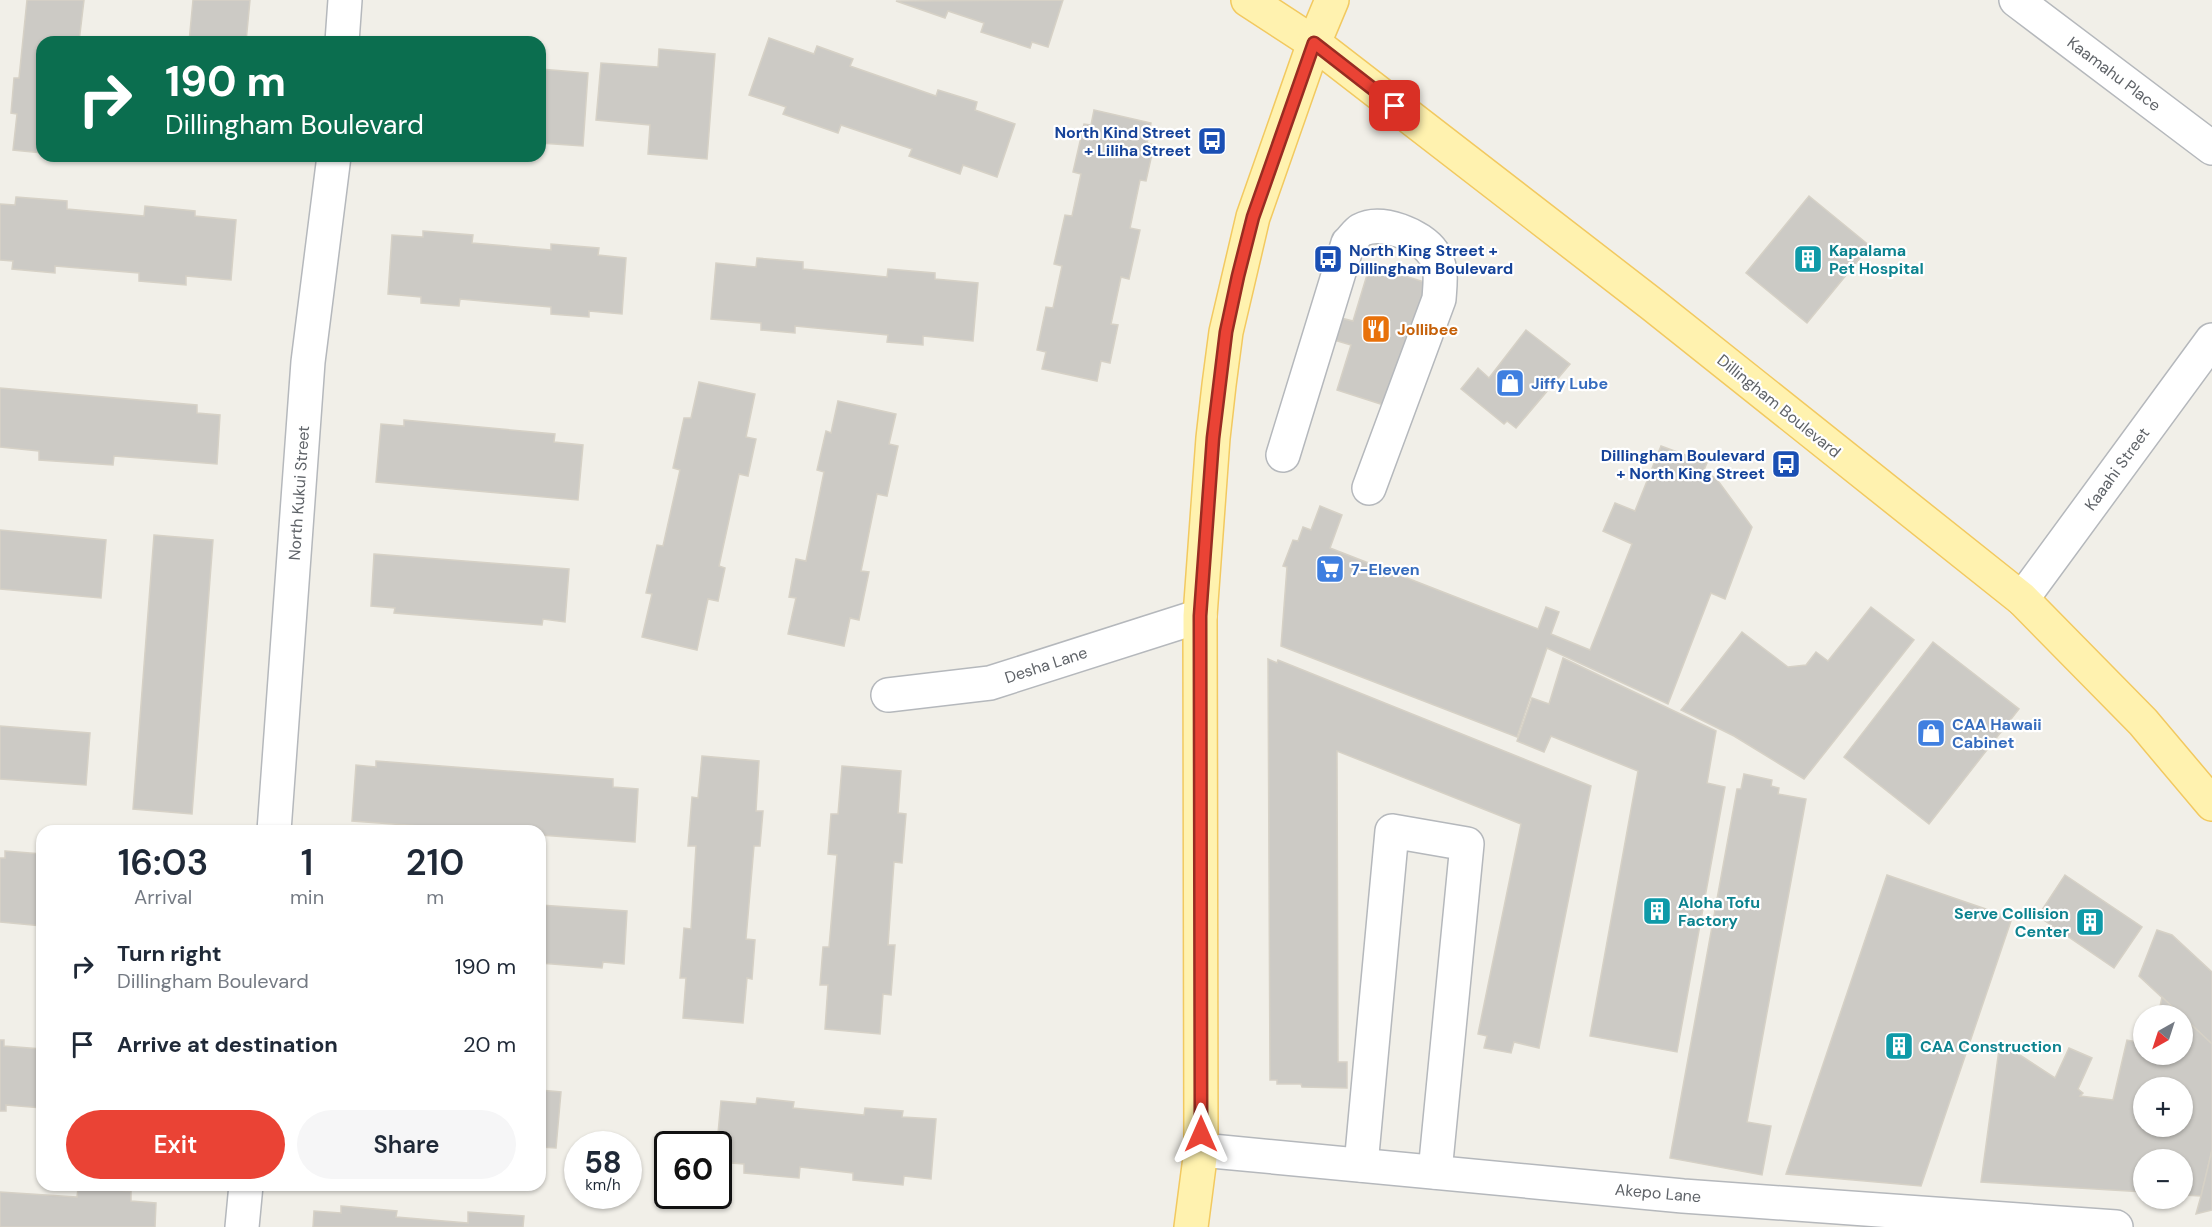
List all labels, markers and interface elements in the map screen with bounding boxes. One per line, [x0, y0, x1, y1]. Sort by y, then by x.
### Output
street label: Kaamahu Place [2063, 32, 2165, 116]
text: 190 m [165, 54, 286, 109]
icon: right [66, 60, 144, 138]
pin [1369, 80, 1420, 131]
icon: arrive [1378, 89, 1411, 122]
text: Dillingham Boulevard [165, 107, 424, 142]
place label: North Kind Street + Liliha Street [1054, 122, 1191, 161]
bus stop icon: North Kind Street + Liliha Street [1196, 125, 1228, 157]
place label: North King Street + Dillingham Boulevard [1349, 240, 1513, 279]
place label: Kapalama Pet Hospital [1829, 240, 1924, 279]
bus stop icon: North King Street + Dillingham Boulevard [1312, 243, 1344, 275]
building icon: Kapalama Pet Hospital [1792, 243, 1824, 275]
restaurant icon: Jollibee [1360, 313, 1392, 345]
place label: Jollibee [1397, 319, 1458, 340]
street label: Dillingham Boulevard [1713, 350, 1845, 462]
shop icon: Jiffy Lube [1494, 367, 1526, 399]
place label: Jiffy Lube [1531, 373, 1608, 394]
street label: Kaaahi Street [2080, 423, 2154, 515]
street label: North Kukui Street [284, 425, 314, 561]
place label: Dillingham Boulevard + North King Street [1601, 445, 1765, 484]
bus stop icon: Dillingham Boulevard + North King Street [1770, 448, 1802, 480]
supermarket icon: 7-Eleven [1314, 553, 1346, 585]
place label: 7-Eleven [1351, 559, 1420, 580]
street label: Desha Lane [1002, 642, 1090, 688]
place label: CAA Hawaii Cabinet [1952, 714, 2042, 753]
shop icon: CAA Hawaii Cabinet [1915, 717, 1947, 749]
text: 16:03 [118, 839, 208, 886]
text: 1 [301, 839, 313, 886]
text: 210 [406, 839, 464, 886]
text: Arrival [134, 884, 192, 910]
text: min [290, 884, 324, 910]
text: m [426, 884, 444, 910]
place label: Aloha Tofu Factory [1678, 892, 1760, 931]
building icon: Aloha Tofu Factory [1641, 895, 1673, 927]
place label: Serve Collision Center [1954, 903, 2069, 942]
building icon: Serve Collision Center [2074, 906, 2106, 938]
text: Turn right [117, 939, 222, 968]
icon: right [66, 950, 99, 983]
text: 190 m [455, 952, 516, 981]
text: Dillingham Boulevard [117, 968, 309, 994]
north arrow [2133, 1005, 2193, 1065]
map controls [2133, 1005, 2193, 1209]
icon: arrive [66, 1028, 99, 1061]
text: Arrive at destination [117, 1030, 338, 1059]
text: 20 m [463, 1030, 516, 1059]
building icon: CAA Construction [1883, 1030, 1915, 1062]
place label: CAA Construction [1920, 1036, 2062, 1057]
button: + [2133, 1077, 2193, 1137]
position arrow [1169, 1102, 1233, 1166]
button: Exit [66, 1110, 285, 1179]
button: Share [297, 1110, 516, 1179]
speed limit sign: 60 [654, 1131, 732, 1209]
text: 58 [584, 1143, 622, 1182]
button: − [2133, 1149, 2193, 1209]
text: km/h [585, 1175, 621, 1195]
street label: Akepo Lane [1614, 1179, 1702, 1207]

